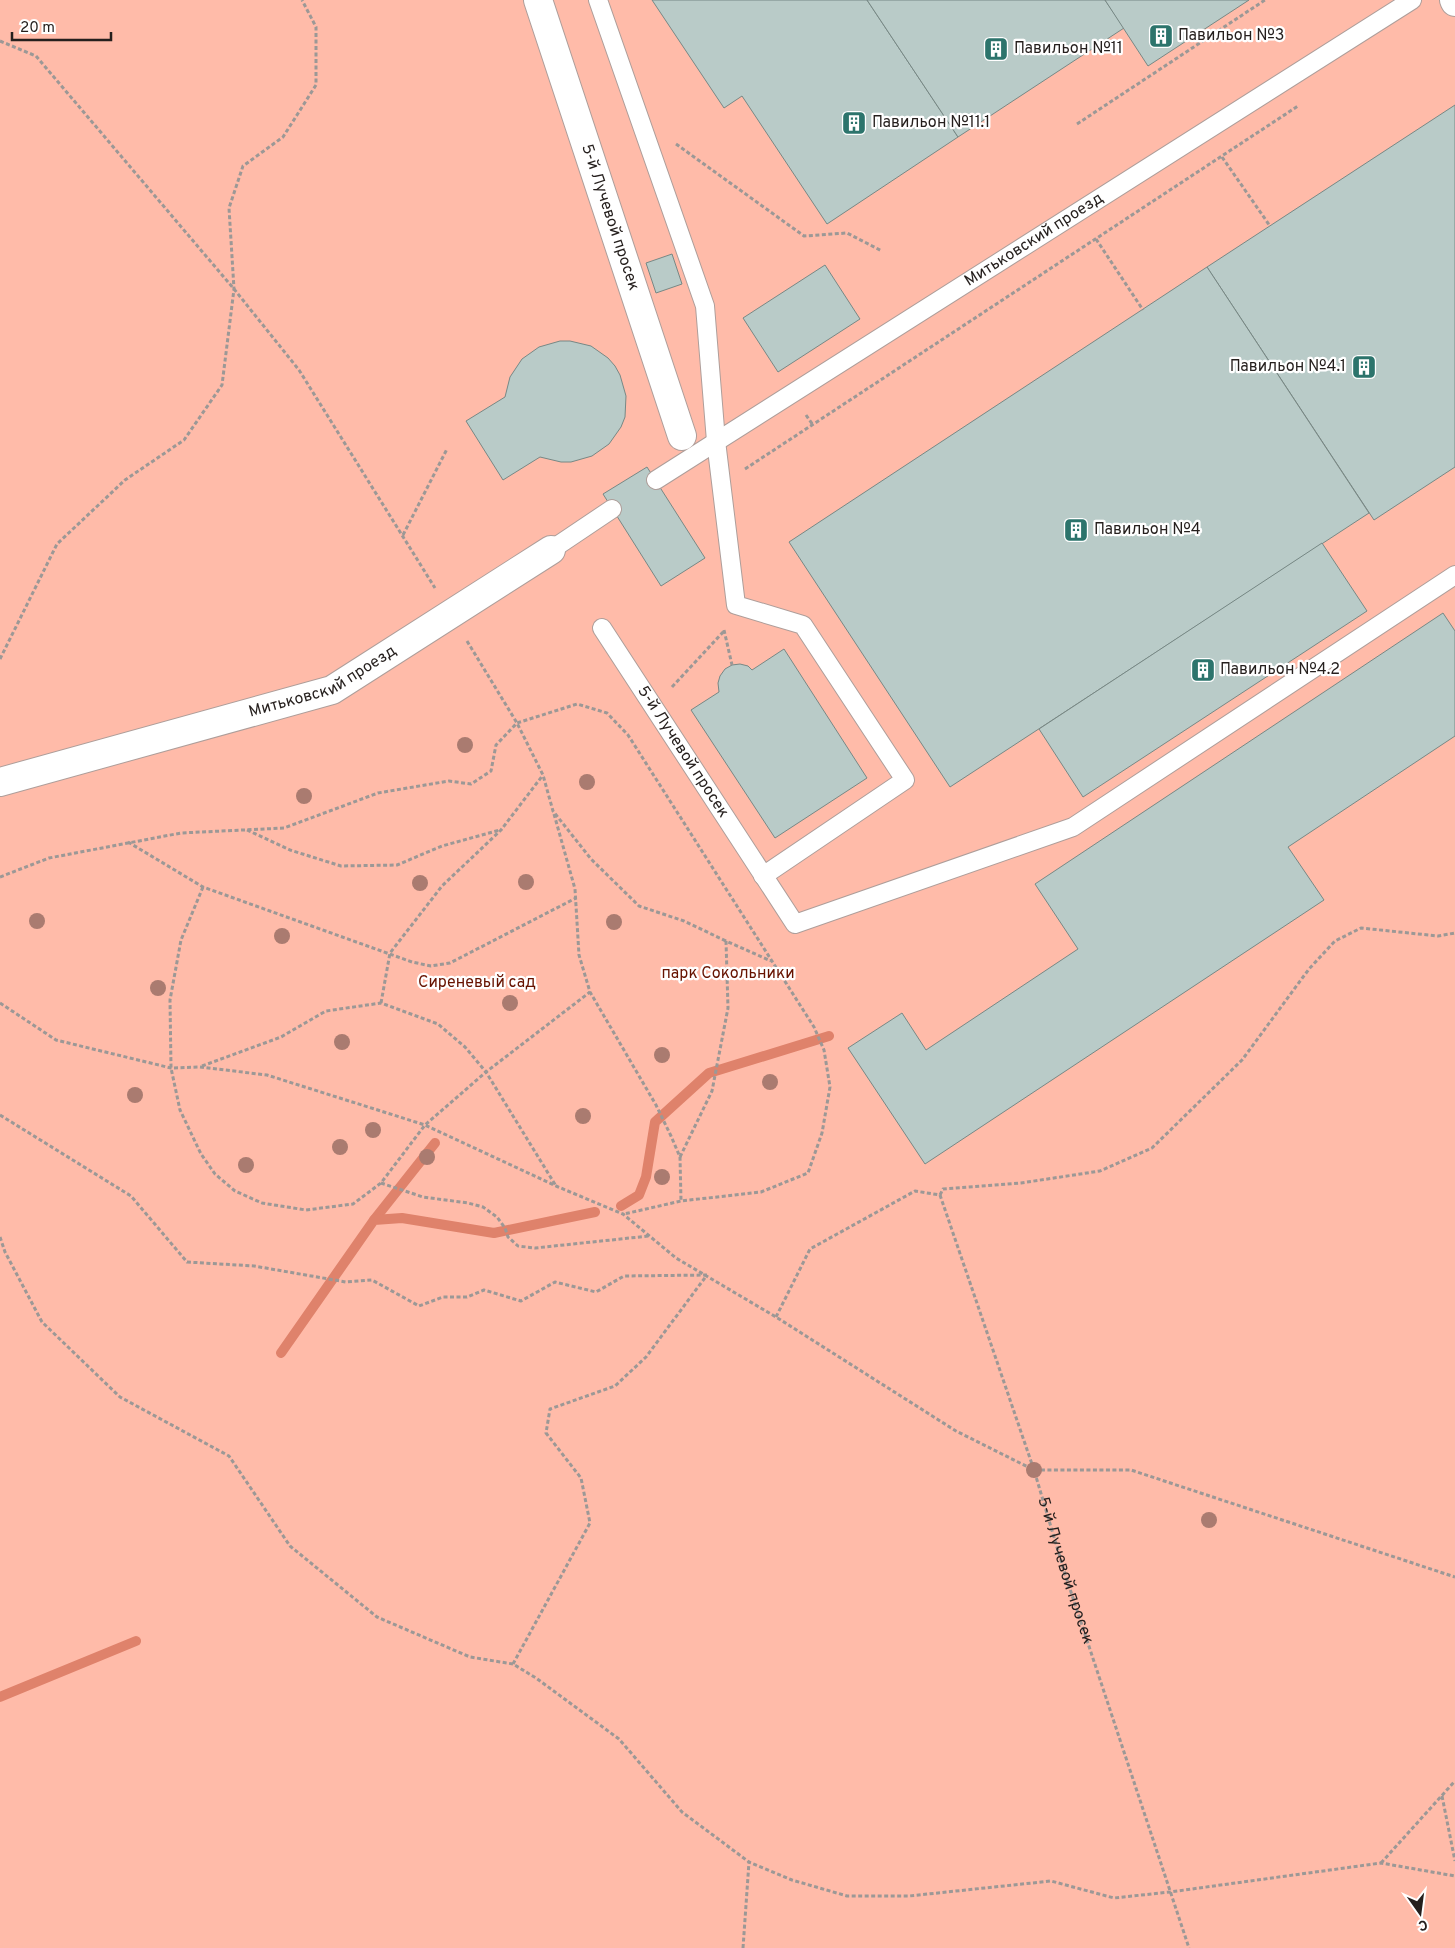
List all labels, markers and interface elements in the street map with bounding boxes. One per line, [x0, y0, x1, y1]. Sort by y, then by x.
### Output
scale bar [12, 10, 111, 42]
text: 20 m [20, 19, 55, 38]
building icon: Павильон №3 [1148, 23, 1174, 49]
place label: Павильон №3 [1178, 26, 1284, 46]
building icon: Павильон №11 [983, 36, 1009, 62]
place label: Павильон №11 [1014, 39, 1123, 59]
building icon: Павильон №11.1 [841, 110, 867, 136]
place label: Павильон №11.1 [872, 113, 990, 133]
street label: 5-й Лучевой просек [576, 142, 643, 293]
street label: Митьковский проезд [961, 188, 1107, 291]
building icon: Павильон №4.1 [1351, 354, 1377, 380]
place label: Павильон №4.1 [1230, 357, 1346, 377]
building icon: Павильон №4 [1063, 517, 1089, 543]
place label: Павильон №4 [1094, 520, 1201, 540]
street label: Митьковский проезд [247, 641, 400, 723]
building icon: Павильон №4.2 [1190, 657, 1216, 683]
place label: Павильон №4.2 [1220, 660, 1340, 680]
street label: 5-й Лучевой просек [633, 682, 733, 822]
park label: парк Сокольники [661, 964, 795, 984]
park label: Сиреневый сад [418, 973, 536, 993]
street label: 5-й Лучевой просек [1033, 1495, 1098, 1647]
north arrow [1395, 1888, 1445, 1938]
text: С [1416, 1915, 1429, 1934]

